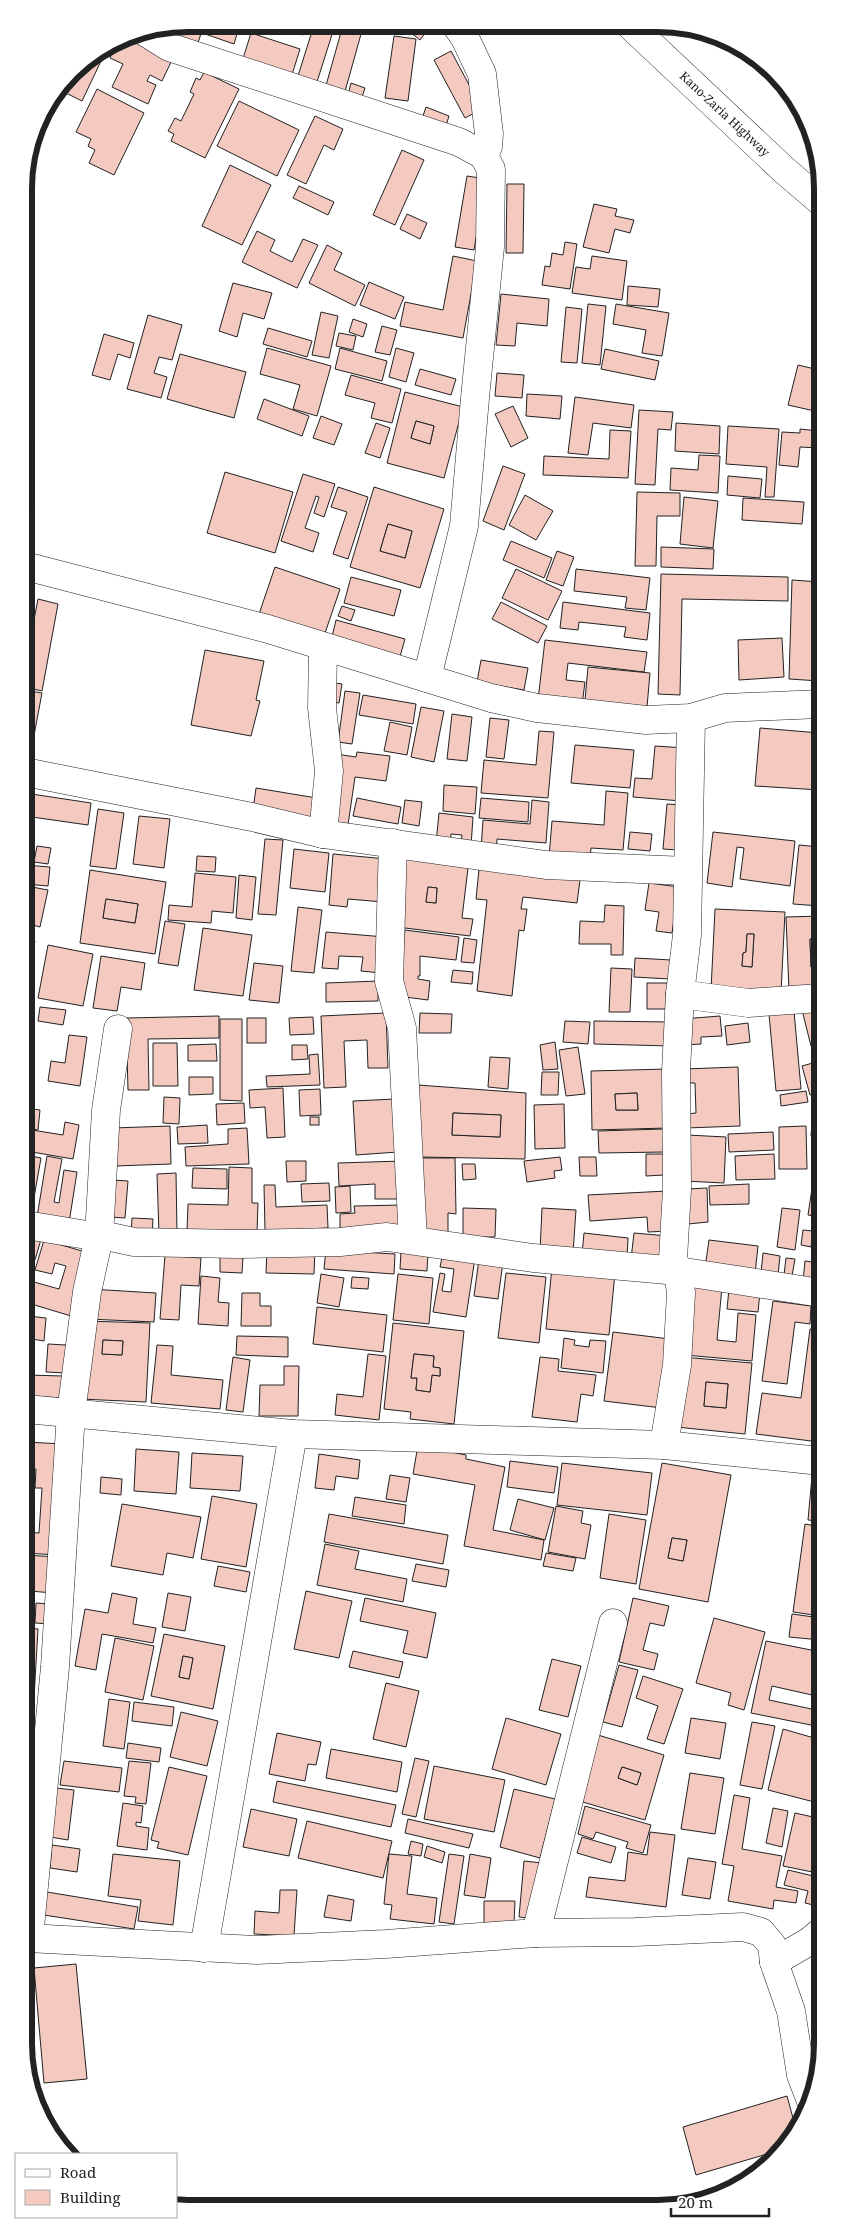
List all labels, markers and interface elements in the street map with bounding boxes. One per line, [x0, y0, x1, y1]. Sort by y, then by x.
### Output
street label: Kano-Zaria Highway [676, 68, 774, 161]
legend [15, 2153, 178, 2218]
text: Road [60, 2162, 96, 2182]
scale bar [671, 2186, 768, 2218]
text: Building [60, 2187, 121, 2207]
text: 20 m [678, 2192, 713, 2212]

